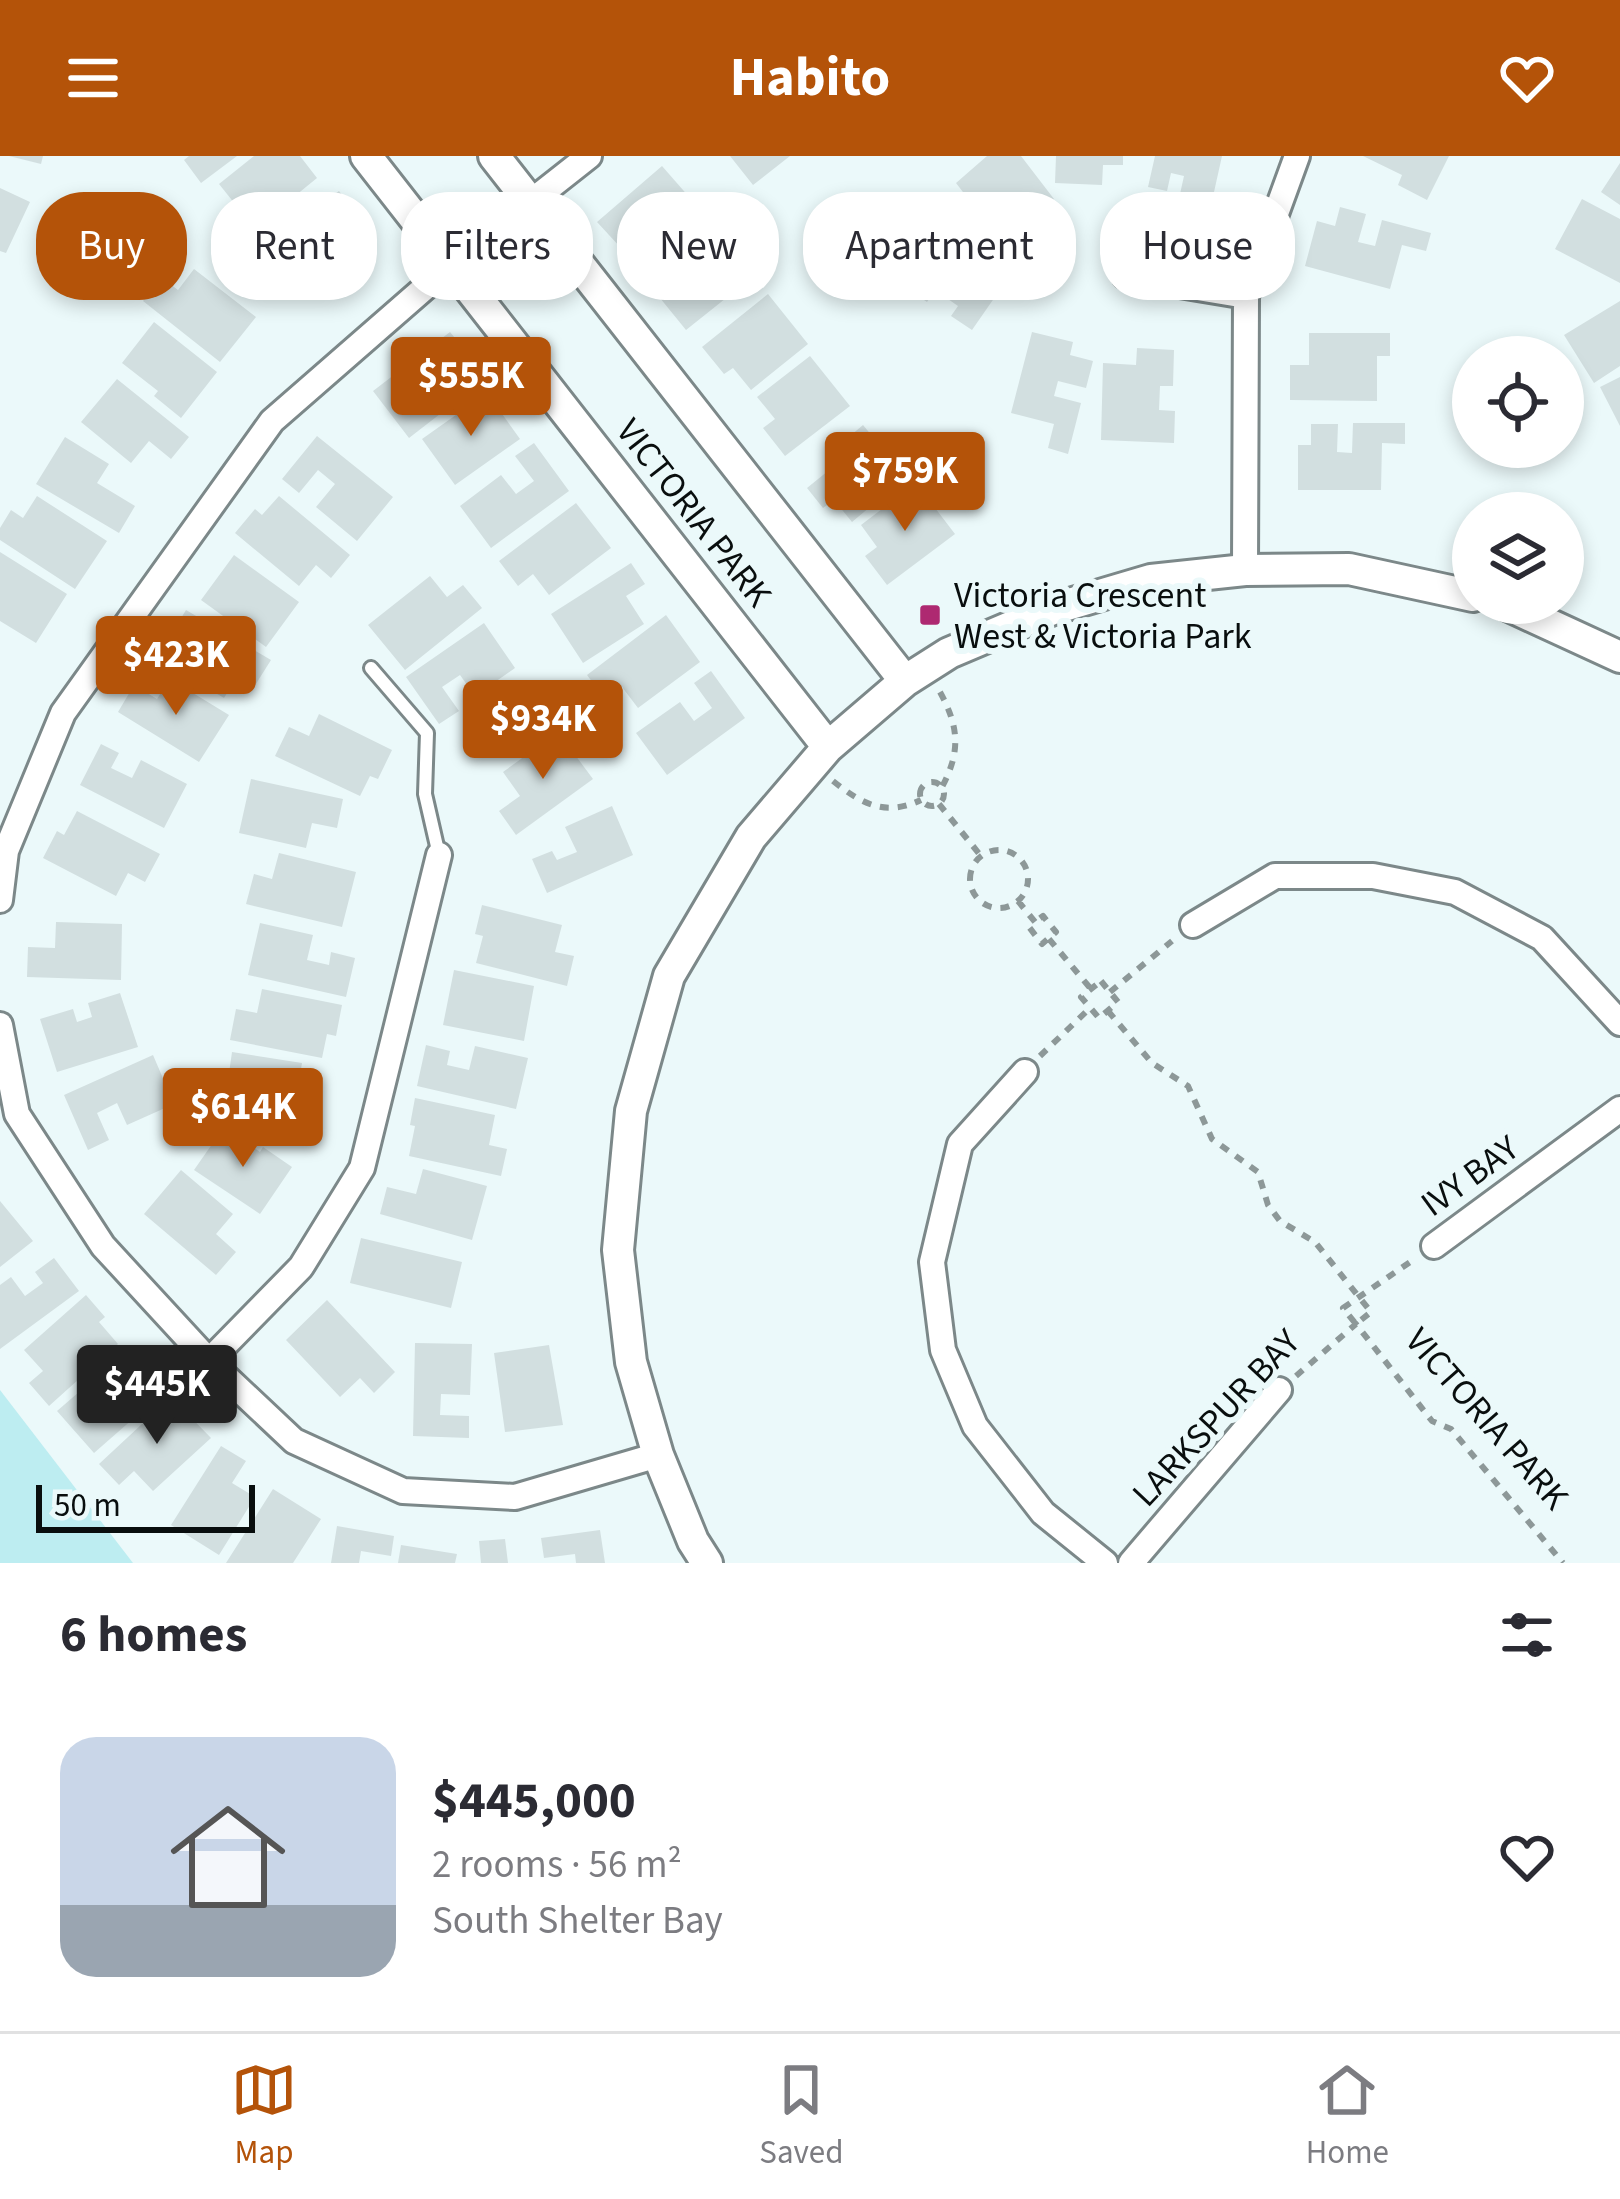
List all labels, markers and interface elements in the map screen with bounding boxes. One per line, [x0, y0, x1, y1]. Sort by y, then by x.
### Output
text: Habito [730, 40, 890, 117]
icon: menu [60, 45, 126, 111]
icon: heart [1494, 45, 1560, 111]
chip: Buy [36, 192, 187, 300]
chip: Rent [211, 192, 377, 300]
chip: Filters [401, 192, 593, 300]
chip: New [617, 192, 779, 300]
chip: Apartment [803, 192, 1076, 300]
chip: House [1100, 192, 1295, 300]
map controls [1452, 336, 1584, 624]
button: locate [1452, 336, 1584, 468]
pin: $555K [387, 337, 555, 439]
text: $555K [418, 348, 524, 404]
street label: VICTORIA PARK [604, 408, 784, 618]
pin: $759K [821, 432, 989, 534]
text: $759K [852, 443, 958, 499]
button: layers [1452, 492, 1584, 624]
place label: Victoria Crescent West & Victoria Park [954, 570, 1252, 662]
marker: Victoria Crescent West & Victoria Park [917, 602, 943, 628]
pin: $423K [92, 616, 260, 718]
text: $423K [123, 627, 229, 683]
pin: $934K [459, 680, 627, 782]
text: $934K [490, 691, 596, 747]
pin: $614K [159, 1068, 327, 1170]
text: $614K [190, 1079, 296, 1135]
street label: IVY BAY [1411, 1123, 1530, 1229]
street label: LARKSPUR BAY [1120, 1317, 1312, 1518]
street label: VICTORIA PARK [1393, 1317, 1581, 1521]
pin: $445K [73, 1345, 241, 1447]
text: $445K [104, 1356, 210, 1412]
scale bar [36, 1479, 255, 1532]
text: 50 m [54, 1482, 121, 1529]
text: 6 homes [60, 1599, 247, 1671]
icon: filters [1494, 1602, 1560, 1668]
text: $445,000 [432, 1765, 636, 1837]
icon: home [156, 1785, 300, 1929]
icon: heart [1494, 1824, 1560, 1890]
text: 2 rooms · 56 m² [432, 1837, 682, 1893]
text: South Shelter Bay [432, 1893, 723, 1949]
tab: Map [231, 2057, 297, 2176]
tab: Saved [759, 2057, 844, 2176]
tab: Home [1306, 2057, 1389, 2176]

